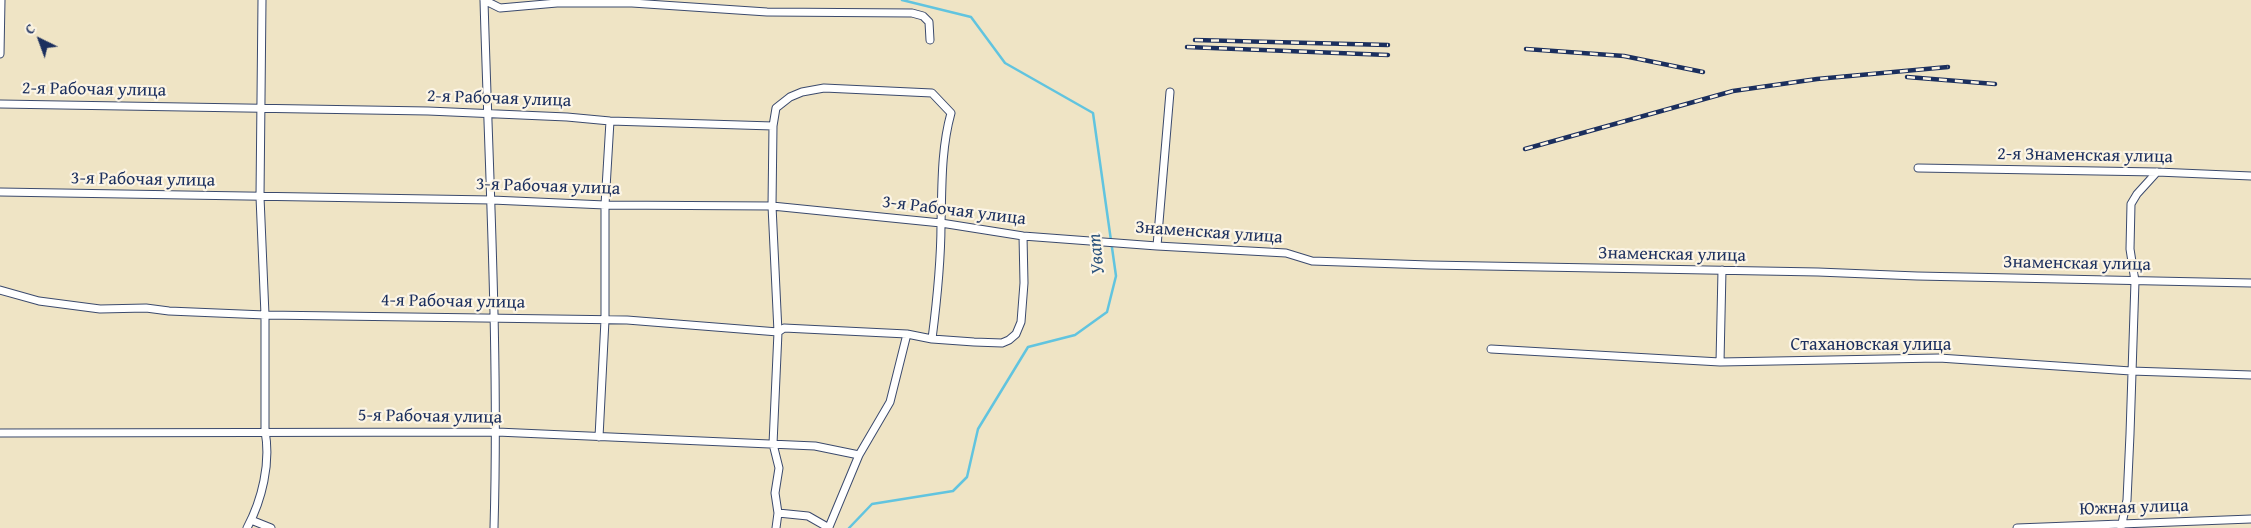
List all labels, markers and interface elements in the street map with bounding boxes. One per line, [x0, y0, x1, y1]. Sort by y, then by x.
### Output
north arrow [15, 15, 65, 65]
text: С [20, 19, 40, 39]
street label: 2-я Рабочая улица [22, 78, 166, 102]
street label: 2-я Рабочая улица [426, 86, 572, 112]
street label: 2-я Знаменская улица [1997, 144, 2173, 168]
street label: 3-я Рабочая улица [71, 168, 215, 192]
street label: 3-я Рабочая улица [475, 174, 621, 200]
street label: 3-я Рабочая улица [881, 191, 1027, 231]
street label: Знаменская улица [1135, 217, 1283, 249]
water label: Уват [1084, 232, 1110, 276]
street label: Знаменская улица [1598, 243, 1746, 267]
street label: Знаменская улица [2003, 252, 2151, 276]
street label: 4-я Рабочая улица [381, 290, 525, 314]
street label: Стахановская улица [1791, 334, 1951, 356]
street label: 5-я Рабочая улица [358, 405, 502, 429]
street label: Южная улица [2079, 495, 2189, 521]

